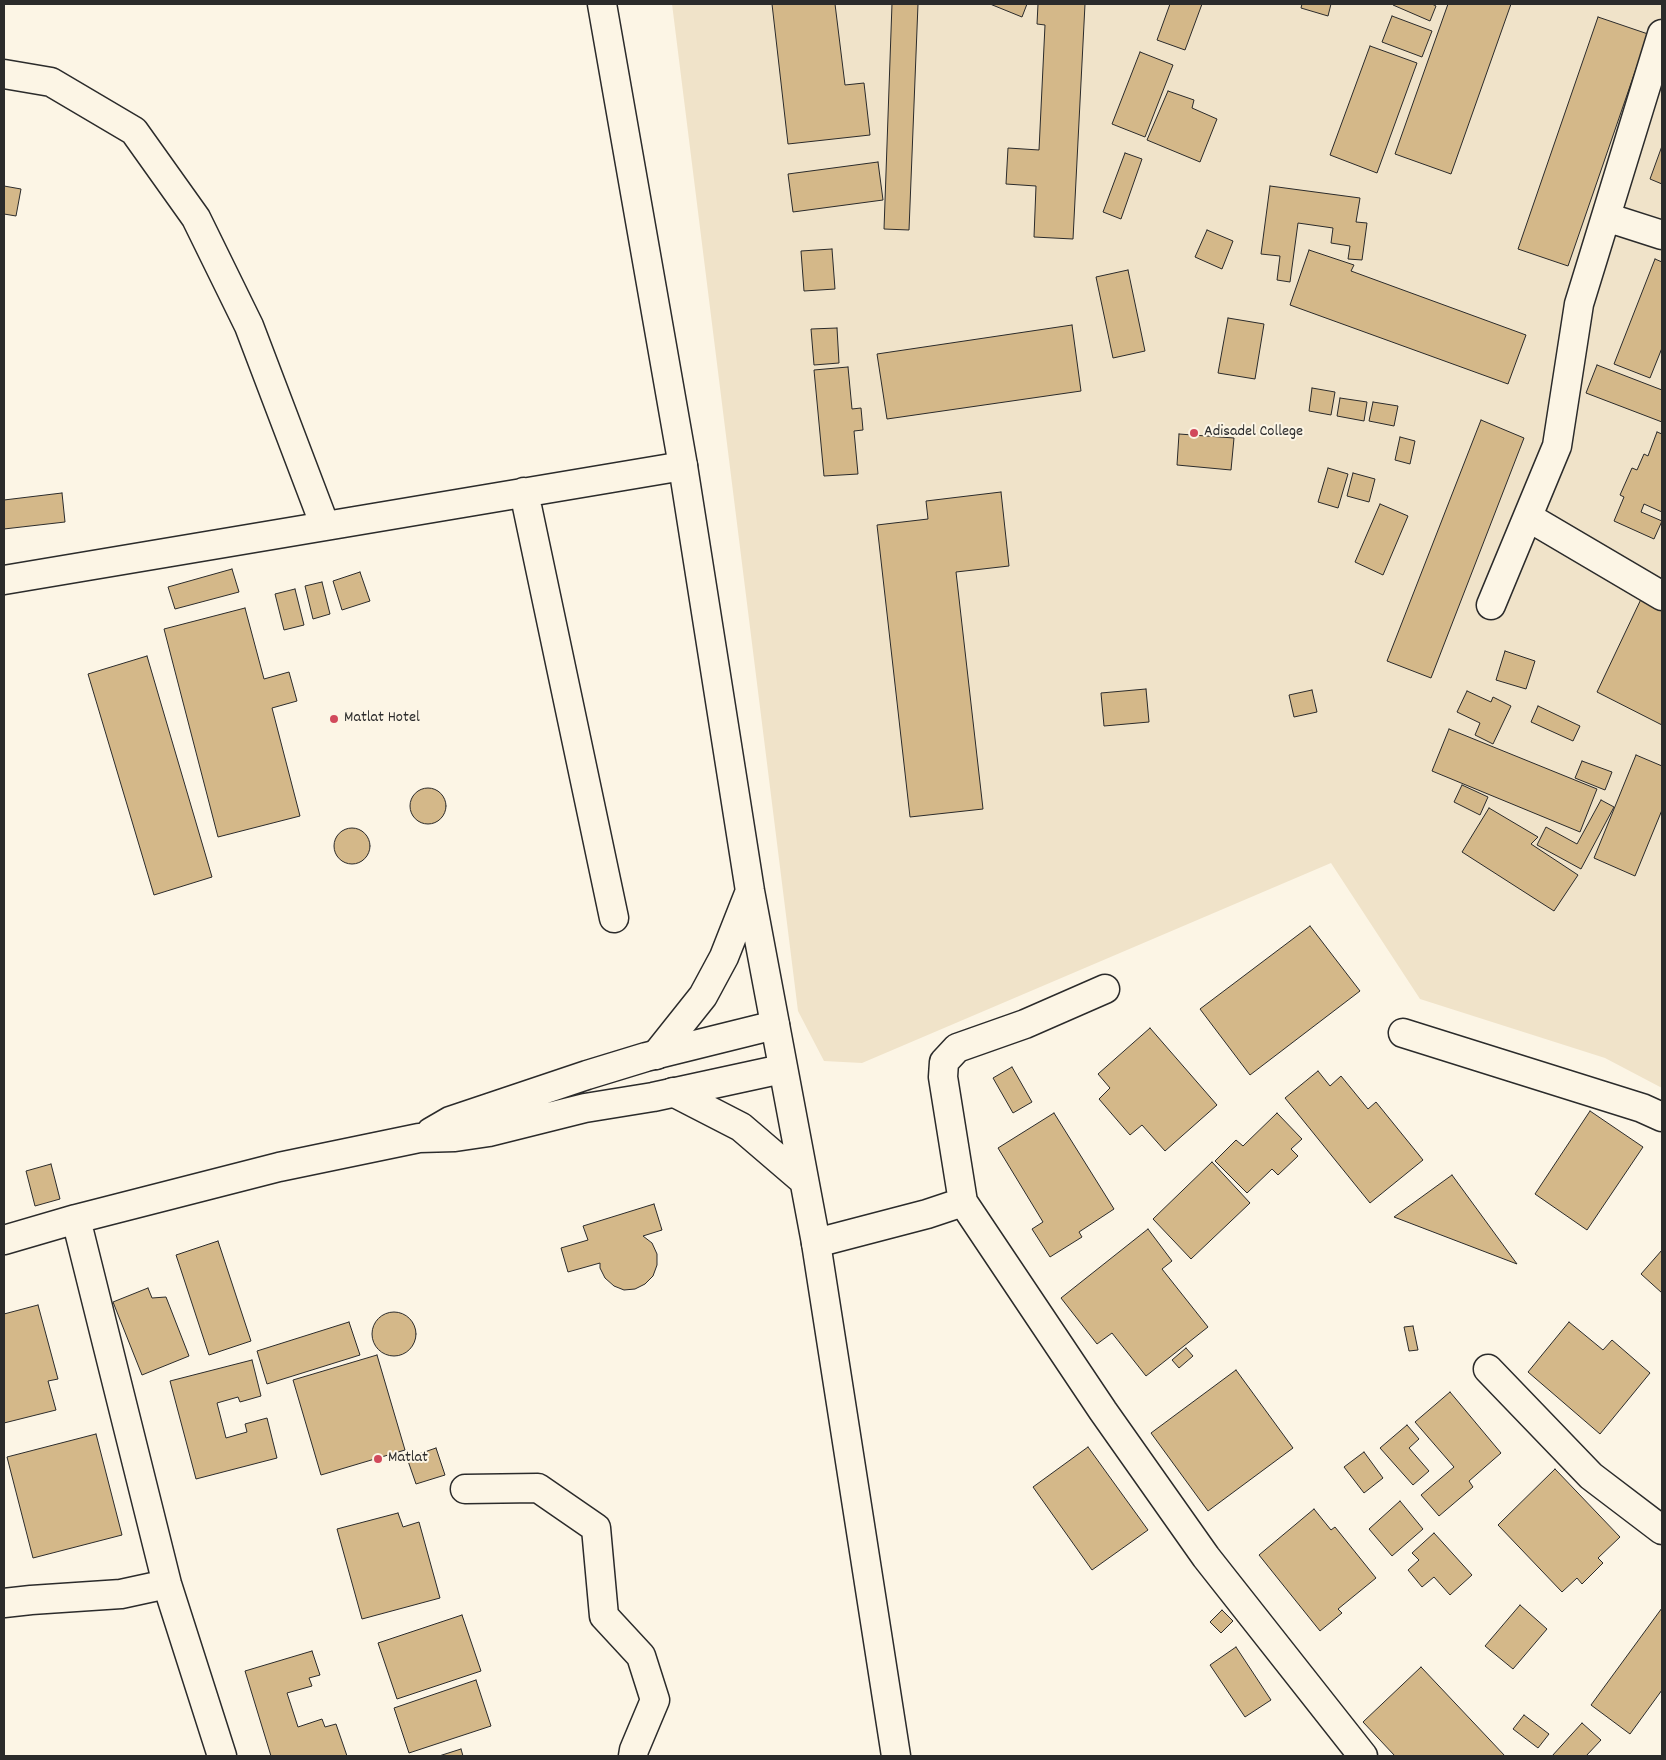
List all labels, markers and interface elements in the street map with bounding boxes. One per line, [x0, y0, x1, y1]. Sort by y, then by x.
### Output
place label: Adisadel College [1204, 423, 1303, 443]
marker: Adisadel College [1188, 427, 1200, 439]
place label: Matlat Hotel [344, 709, 420, 729]
marker: Matlat Hotel [328, 713, 340, 725]
place label: Matlat [388, 1449, 428, 1469]
marker: Matlat [372, 1453, 384, 1465]

